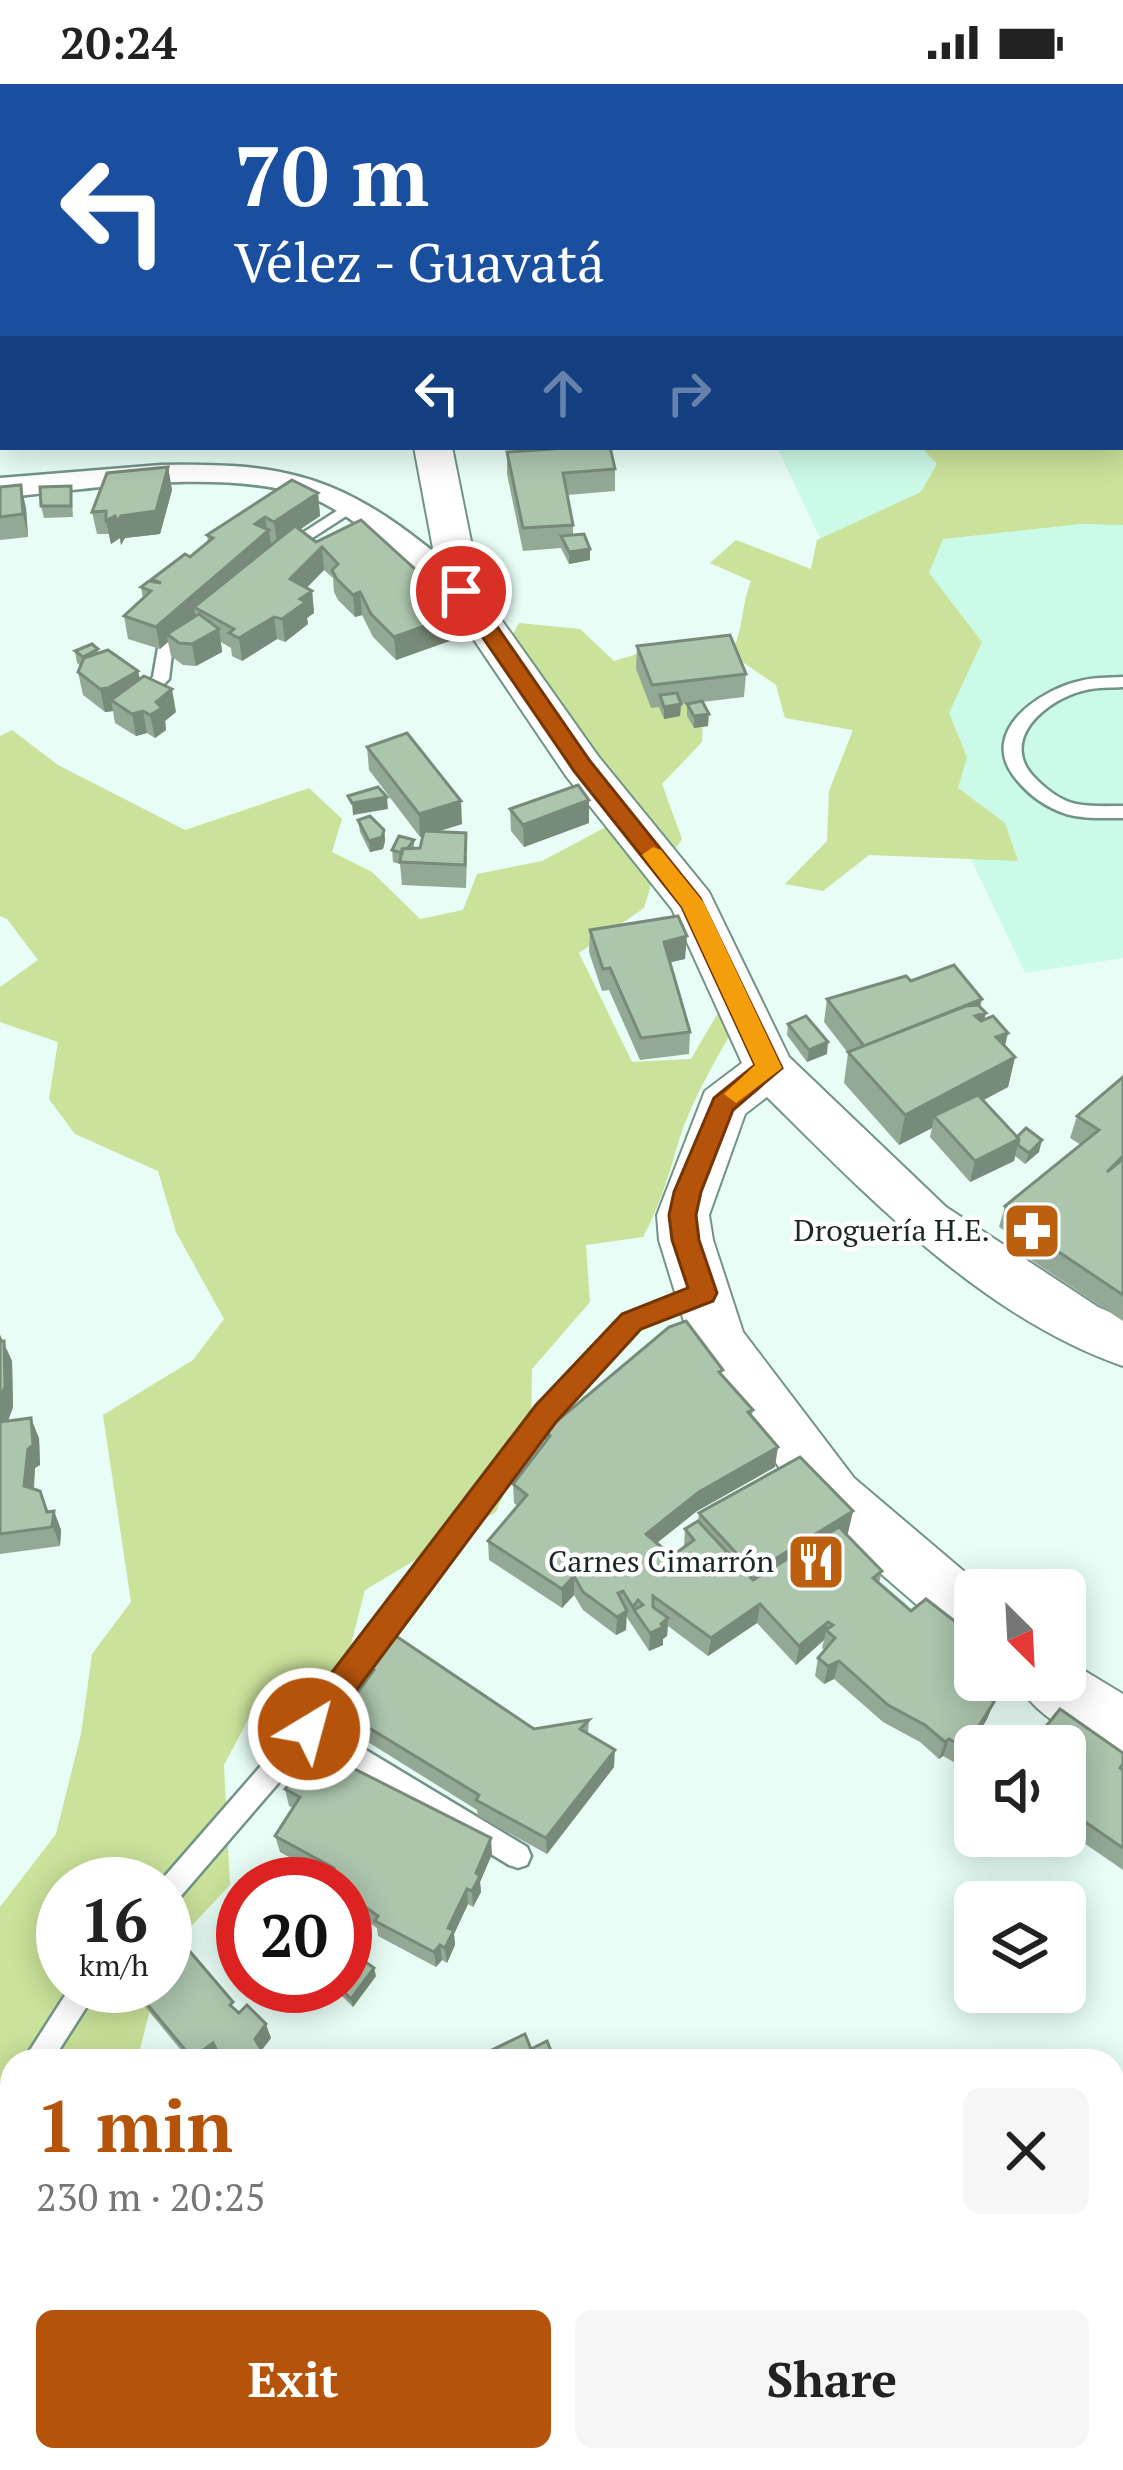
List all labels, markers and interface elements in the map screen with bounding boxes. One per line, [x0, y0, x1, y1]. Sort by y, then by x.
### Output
text: 20:24 [60, 12, 177, 72]
text: 70 m [234, 119, 429, 230]
icon: left [36, 132, 192, 288]
text: Vélez - Guavatá [234, 226, 605, 297]
icon: left [404, 360, 470, 426]
icon: ahead [530, 360, 596, 426]
icon: right [656, 360, 722, 426]
pin [410, 540, 512, 642]
icon: arrive [428, 558, 494, 624]
pharmacy icon: Droguería H.E. [1001, 1200, 1063, 1262]
place label: Droguería H.E. [794, 1210, 990, 1250]
restaurant icon: Carnes Cimarrón [785, 1531, 847, 1593]
place label: Carnes Cimarrón [548, 1541, 774, 1581]
north arrow [954, 1569, 1086, 1701]
map controls [954, 1569, 1086, 2013]
position arrow [246, 1666, 372, 1792]
button: sound [954, 1725, 1086, 1857]
speed limit sign: 20 [216, 1857, 372, 2013]
text: 16 [80, 1880, 148, 1959]
button: layers [954, 1881, 1086, 2013]
text: km/h [79, 1945, 149, 1985]
text: 1 min [36, 2077, 233, 2173]
button: close [963, 2088, 1089, 2214]
text: 230 m · 20:25 [36, 2170, 266, 2222]
button: Exit [36, 2310, 551, 2448]
button: Share [575, 2310, 1089, 2448]

